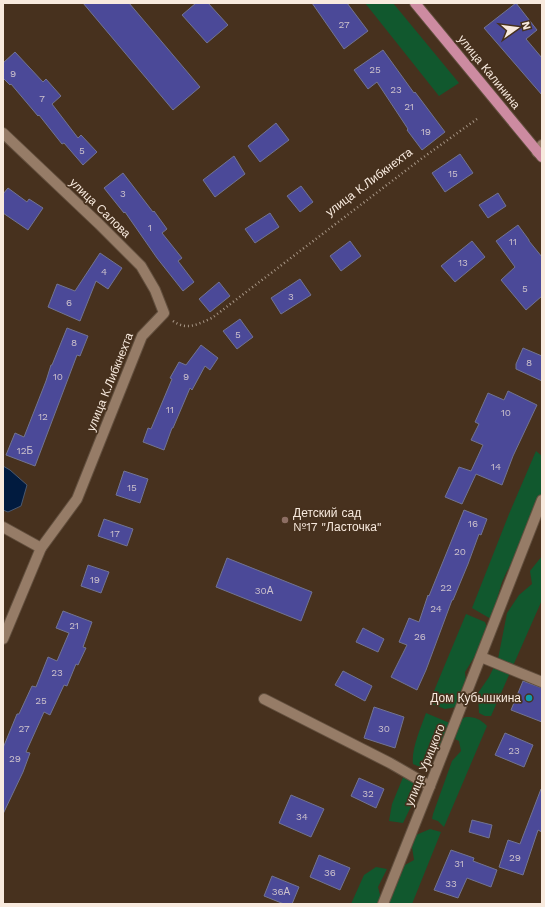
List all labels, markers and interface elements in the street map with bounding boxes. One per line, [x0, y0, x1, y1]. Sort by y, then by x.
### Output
north arrow [497, 8, 537, 48]
house number: 27 [338, 19, 350, 30]
text: N [519, 20, 534, 31]
street label: улица Калинина [455, 32, 523, 112]
house number: 25 [369, 64, 381, 75]
house number: 9 [10, 68, 16, 79]
house number: 23 [390, 84, 402, 95]
house number: 7 [39, 93, 45, 104]
house number: 21 [404, 101, 414, 112]
house number: 19 [421, 126, 431, 137]
house number: 5 [79, 145, 85, 156]
street label: улица К.Либкнехта [323, 145, 415, 219]
house number: 15 [448, 168, 458, 179]
street label: улица Салова [67, 175, 134, 241]
house number: 3 [120, 188, 126, 199]
house number: 1 [148, 222, 152, 233]
house number: 11 [509, 236, 517, 247]
house number: 13 [458, 257, 468, 268]
house number: 4 [101, 266, 107, 277]
house number: 5 [522, 283, 528, 294]
house number: 3 [288, 291, 294, 302]
house number: 6 [66, 297, 72, 308]
house number: 5 [235, 329, 241, 340]
street label: улица К.Либкнехта [84, 330, 136, 433]
house number: 8 [71, 337, 77, 348]
house number: 8 [526, 357, 532, 368]
house number: 10 [53, 371, 63, 382]
house number: 9 [183, 371, 189, 382]
house number: 11 [166, 404, 174, 415]
house number: 10 [501, 407, 511, 418]
house number: 12 [38, 411, 48, 422]
house number: 12Б [17, 445, 34, 456]
house number: 14 [491, 461, 501, 472]
house number: 15 [127, 482, 137, 493]
place label: Детский сад №17 "Ласточка" [293, 506, 382, 534]
marker: Детский сад №17 "Ласточка" [280, 515, 290, 525]
house number: 16 [468, 518, 478, 529]
house number: 17 [110, 528, 120, 539]
house number: 20 [454, 546, 466, 557]
house number: 19 [90, 574, 100, 585]
house number: 22 [440, 582, 452, 593]
house number: 30А [255, 585, 274, 596]
house number: 24 [430, 603, 442, 614]
house number: 21 [69, 620, 79, 631]
house number: 26 [414, 631, 426, 642]
house number: 23 [51, 667, 63, 678]
place label: Дом Кубышкина [430, 691, 521, 705]
marker: Дом Кубышкина [524, 693, 534, 703]
house number: 25 [35, 695, 47, 706]
street label: улица Урицкого [402, 722, 448, 808]
house number: 27 [18, 723, 30, 734]
house number: 30 [378, 723, 390, 734]
house number: 23 [508, 745, 520, 756]
house number: 29 [9, 753, 21, 764]
house number: 32 [362, 788, 374, 799]
house number: 34 [296, 811, 308, 822]
house number: 29 [509, 852, 521, 863]
house number: 31 [454, 858, 464, 869]
house number: 36 [324, 867, 336, 878]
house number: 33 [445, 878, 457, 889]
house number: 36А [272, 886, 291, 897]

